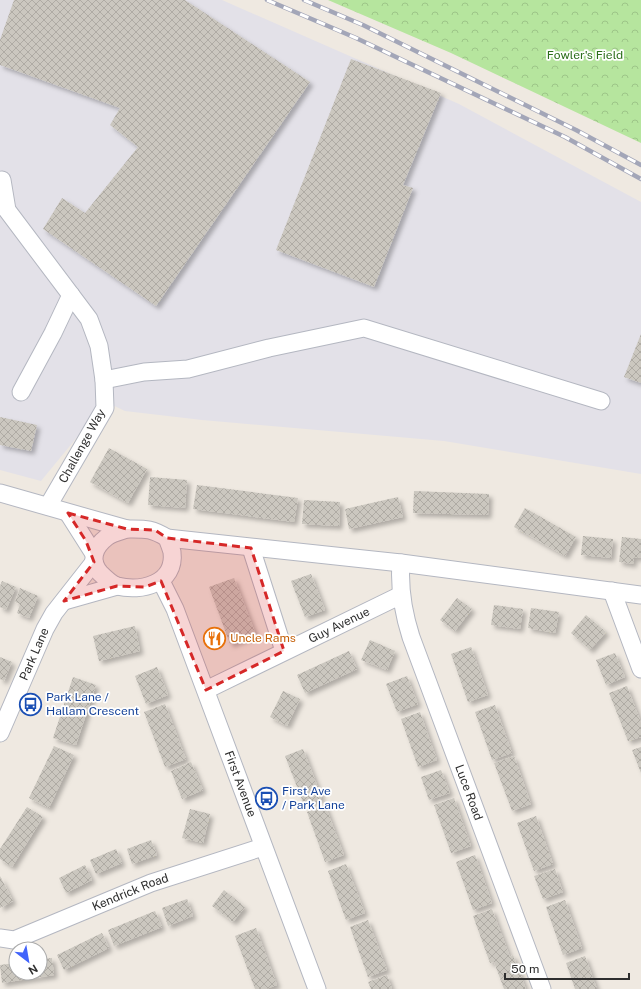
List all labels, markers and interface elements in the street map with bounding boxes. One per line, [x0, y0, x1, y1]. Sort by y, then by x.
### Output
park label: Fowler's Field [547, 48, 623, 62]
street label: Challenge Way [56, 406, 108, 486]
street label: Guy Avenue [306, 604, 372, 646]
restaurant icon: Uncle Rams [201, 625, 227, 651]
street label: Park Lane [17, 626, 52, 682]
place label: Uncle Rams [230, 631, 296, 645]
place label: Park Lane / Hallam Crescent [46, 690, 139, 718]
bus stop icon: Park Lane / Hallam Crescent [18, 691, 44, 717]
street label: First Avenue [222, 749, 259, 819]
street label: Luce Road [452, 763, 486, 822]
place label: First Ave / Park Lane [282, 784, 345, 812]
bus stop icon: First Ave / Park Lane [254, 785, 280, 811]
street label: Kendrick Road [90, 871, 170, 914]
north arrow [8, 941, 48, 981]
scale bar [505, 955, 629, 981]
text: N [26, 962, 40, 977]
text: 50 m [511, 962, 539, 976]

